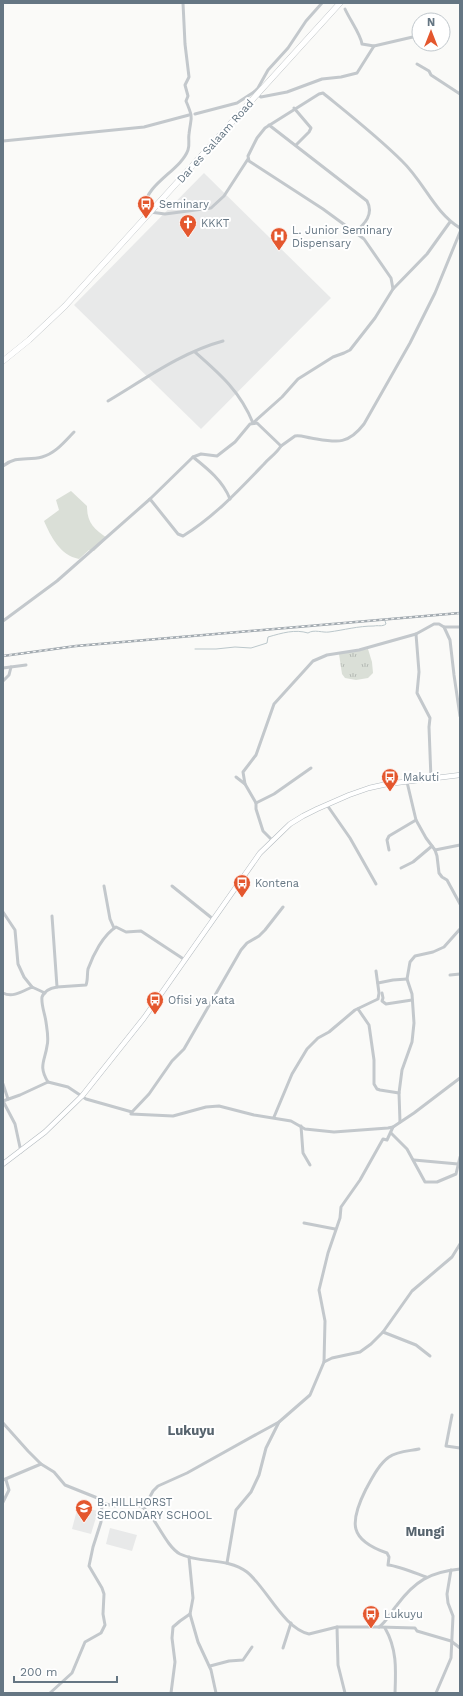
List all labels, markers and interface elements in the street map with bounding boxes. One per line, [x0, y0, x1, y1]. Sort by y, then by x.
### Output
north arrow [411, 12, 451, 52]
text: N [427, 16, 435, 29]
street label: Dar es Salaam Road [174, 97, 256, 186]
bus stop icon: Seminary [136, 194, 156, 219]
place label: Seminary [159, 198, 209, 211]
church icon: KKKT [178, 213, 198, 238]
place label: KKKT [201, 217, 230, 230]
place label: L. Junior Seminary Dispensary [292, 224, 393, 250]
hospital icon: L. Junior Seminary Dispensary [269, 226, 289, 251]
bus stop icon: Makuti [380, 767, 400, 792]
place label: Makuti [403, 771, 439, 784]
bus stop icon: Kontena [232, 873, 252, 898]
place label: Kontena [255, 877, 299, 890]
bus stop icon: Ofisi ya Kata [145, 990, 165, 1015]
place label: Ofisi ya Kata [168, 994, 235, 1007]
district label: Lukuyu [167, 1423, 215, 1438]
place label: B. HILLHORST SECONDARY SCHOOL [97, 1496, 212, 1522]
school or university icon: B. HILLHORST SECONDARY SCHOOL [74, 1498, 94, 1523]
district label: Mungi [406, 1524, 445, 1539]
bus stop icon: Lukuyu [361, 1604, 381, 1629]
place label: Lukuyu [384, 1608, 423, 1621]
scale bar [14, 1658, 117, 1684]
text: 200 m [20, 1665, 57, 1679]

